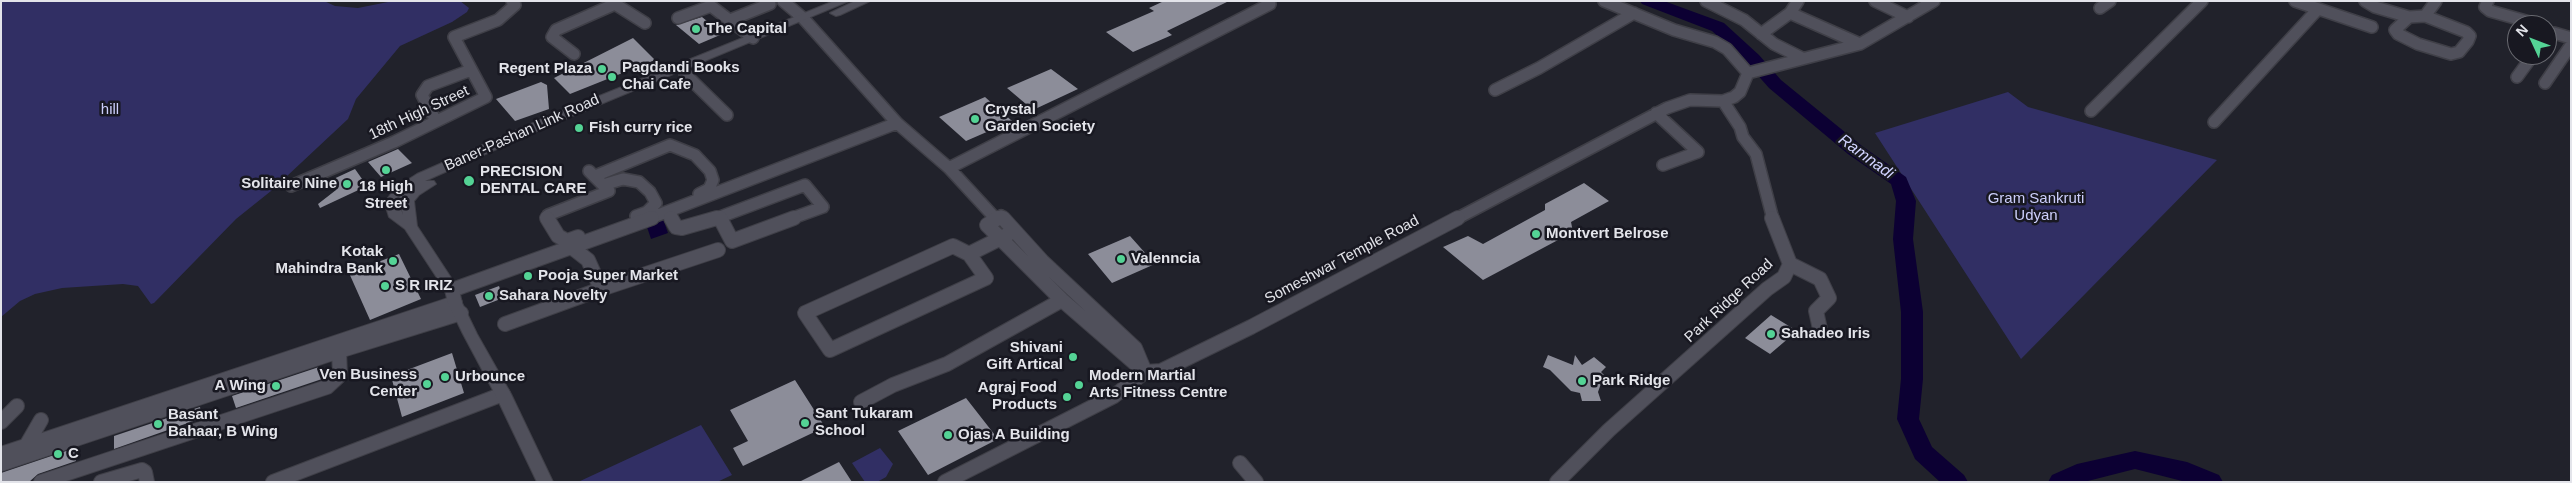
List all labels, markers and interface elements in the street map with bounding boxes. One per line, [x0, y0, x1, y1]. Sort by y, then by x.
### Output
north arrow [2507, 15, 2557, 65]
place label: The Capital [706, 20, 787, 38]
text: N [2512, 21, 2531, 40]
marker: The Capital [690, 23, 702, 35]
place label: Pagdandi Books Chai Cafe [622, 59, 740, 94]
place label: Regent Plaza [499, 60, 592, 78]
marker: Regent Plaza [596, 63, 608, 75]
marker: Pagdandi Books Chai Cafe [606, 71, 618, 83]
street label: 18th High Street [366, 82, 472, 144]
street label: Baner-Pashan Link Road [442, 91, 602, 175]
park label: hill [101, 101, 119, 119]
place label: Crystal Garden Society [985, 101, 1095, 136]
marker: Crystal Garden Society [969, 113, 981, 125]
place label: Fish curry rice [589, 119, 692, 137]
marker: Fish curry rice [573, 122, 585, 134]
water label: Ramnadi [1834, 130, 1898, 184]
place label: PRECISION DENTAL CARE [480, 163, 586, 198]
marker: 18 High Street [380, 164, 392, 176]
marker: PRECISION DENTAL CARE [462, 174, 476, 188]
place label: Solitaire Nine [241, 175, 337, 193]
marker: Solitaire Nine [341, 178, 353, 190]
place label: 18 High Street [359, 178, 413, 213]
park label: Gram Sankruti Udyan [1988, 190, 2084, 225]
street label: Someshwar Temple Road [1262, 212, 1422, 308]
place label: Montvert Belrose [1546, 225, 1669, 243]
marker: Montvert Belrose [1530, 228, 1542, 240]
place label: Kotak Mahindra Bank [275, 243, 383, 278]
place label: Valenncia [1131, 250, 1200, 268]
marker: Valenncia [1115, 253, 1127, 265]
marker: Kotak Mahindra Bank [387, 255, 399, 267]
street label: Park Ridge Road [1681, 255, 1777, 347]
place label: Pooja Super Market [538, 267, 678, 285]
marker: Pooja Super Market [522, 270, 534, 282]
place label: S R IRIZ [395, 277, 453, 295]
marker: S R IRIZ [379, 280, 391, 292]
place label: Sahara Novelty [499, 287, 607, 305]
marker: Sahara Novelty [483, 290, 495, 302]
place label: Sahadeo Iris [1781, 325, 1870, 343]
marker: Sahadeo Iris [1765, 328, 1777, 340]
place label: Shivani Gift Artical [986, 339, 1063, 374]
marker: Shivani Gift Artical [1067, 351, 1079, 363]
place label: Ven Business Center [319, 366, 417, 401]
place label: Modern Martial Arts Fitness Centre [1089, 367, 1227, 402]
place label: Urbounce [455, 368, 525, 386]
marker: Urbounce [439, 371, 451, 383]
place label: Park Ridge [1592, 372, 1670, 390]
marker: Park Ridge [1576, 375, 1588, 387]
place label: A Wing [214, 377, 266, 395]
marker: Ven Business Center [421, 378, 433, 390]
place label: Agraj Food Products [978, 379, 1057, 414]
marker: Modern Martial Arts Fitness Centre [1073, 379, 1085, 391]
marker: A Wing [270, 380, 282, 392]
marker: Agraj Food Products [1061, 391, 1073, 403]
place label: Sant Tukaram School [815, 405, 913, 440]
place label: Basant Bahaar, B Wing [168, 406, 278, 441]
marker: Sant Tukaram School [799, 417, 811, 429]
marker: Basant Bahaar, B Wing [152, 418, 164, 430]
place label: Ojas A Building [958, 426, 1070, 444]
marker: Ojas A Building [942, 429, 954, 441]
place label: C [68, 445, 79, 463]
marker: C [52, 448, 64, 460]

